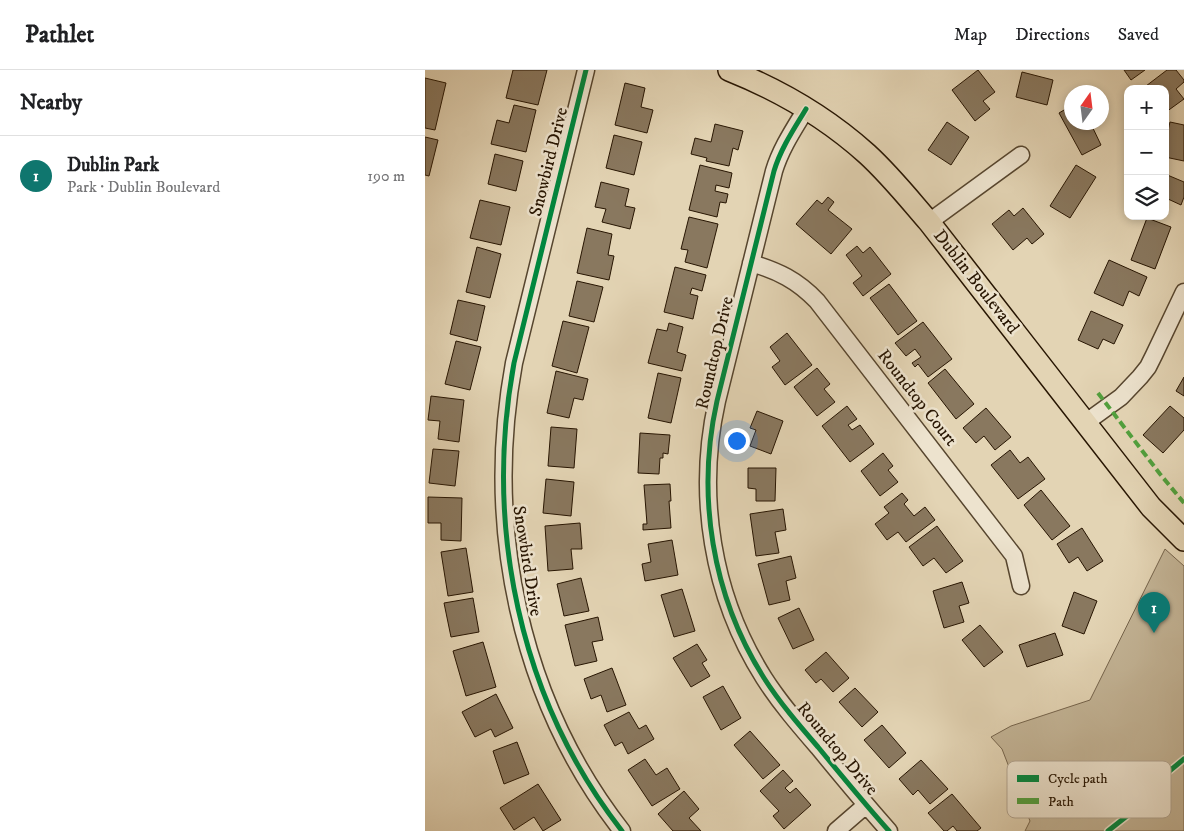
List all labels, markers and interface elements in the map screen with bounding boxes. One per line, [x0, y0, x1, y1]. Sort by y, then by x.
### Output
text: Pathlet [25, 20, 94, 50]
text: Map [954, 24, 987, 46]
text: Directions [1015, 24, 1090, 46]
text: Saved [1118, 24, 1159, 46]
north arrow [1064, 85, 1109, 130]
map controls [1124, 85, 1169, 220]
button: + [1124, 85, 1169, 130]
text: Nearby [20, 90, 82, 116]
street label: Snowbird Drive [525, 105, 573, 219]
button: − [1124, 130, 1169, 175]
text: Dublin Park [67, 154, 159, 177]
text: 1 [33, 166, 39, 186]
text: 190 m [367, 166, 405, 186]
button: layers [1124, 175, 1169, 220]
text: Park · Dublin Boulevard [67, 177, 220, 197]
street label: Dublin Boulevard [928, 225, 1024, 339]
street label: Roundtop Drive [691, 294, 739, 412]
street label: Roundtop Court [872, 345, 962, 451]
your location [724, 428, 750, 454]
street label: Snowbird Drive [507, 504, 547, 618]
pin: 1 [1138, 592, 1170, 633]
street label: Roundtop Drive [792, 698, 882, 800]
legend [1007, 761, 1171, 818]
text: Cycle path [1048, 770, 1108, 788]
text: Path [1048, 793, 1075, 811]

